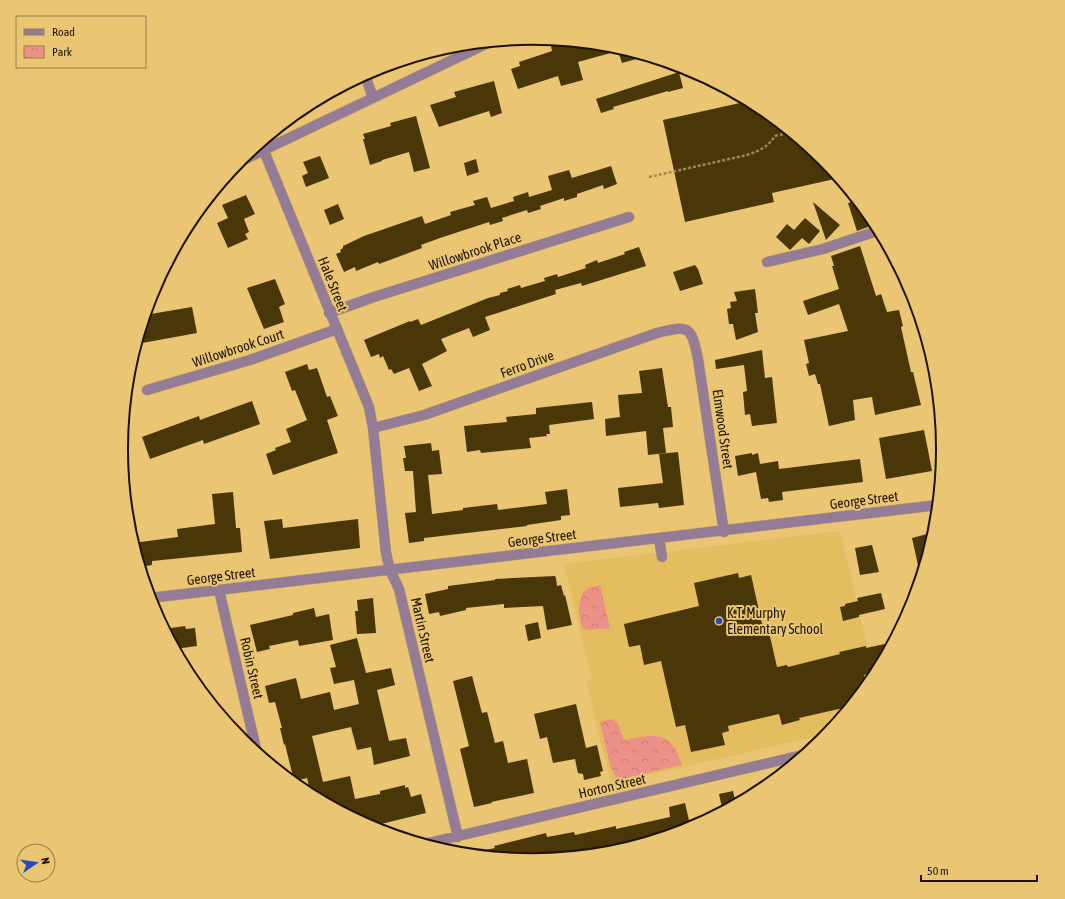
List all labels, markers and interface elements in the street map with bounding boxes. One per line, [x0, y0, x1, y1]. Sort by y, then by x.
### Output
legend [16, 16, 146, 68]
text: Road [52, 25, 75, 39]
text: Park [52, 45, 73, 59]
street label: Willowbrook Place [427, 229, 523, 273]
street label: Hale Street [315, 254, 351, 314]
street label: Willowbrook Court [190, 326, 286, 370]
street label: Ferro Drive [498, 347, 556, 381]
street label: Elmwood Street [709, 388, 737, 470]
street label: George Street [829, 488, 899, 512]
street label: George Street [507, 526, 577, 550]
street label: George Street [186, 564, 256, 588]
street label: Martin Street [408, 596, 438, 664]
place label: K.T. Murphy Elementary School [727, 605, 823, 637]
marker: K.T. Murphy Elementary School [714, 616, 724, 626]
street label: Robin Street [237, 636, 267, 700]
street label: Horton Street [577, 770, 647, 802]
north arrow [16, 843, 56, 883]
text: N [39, 856, 52, 865]
scale bar [921, 857, 1037, 883]
text: 50 m [927, 864, 949, 878]

